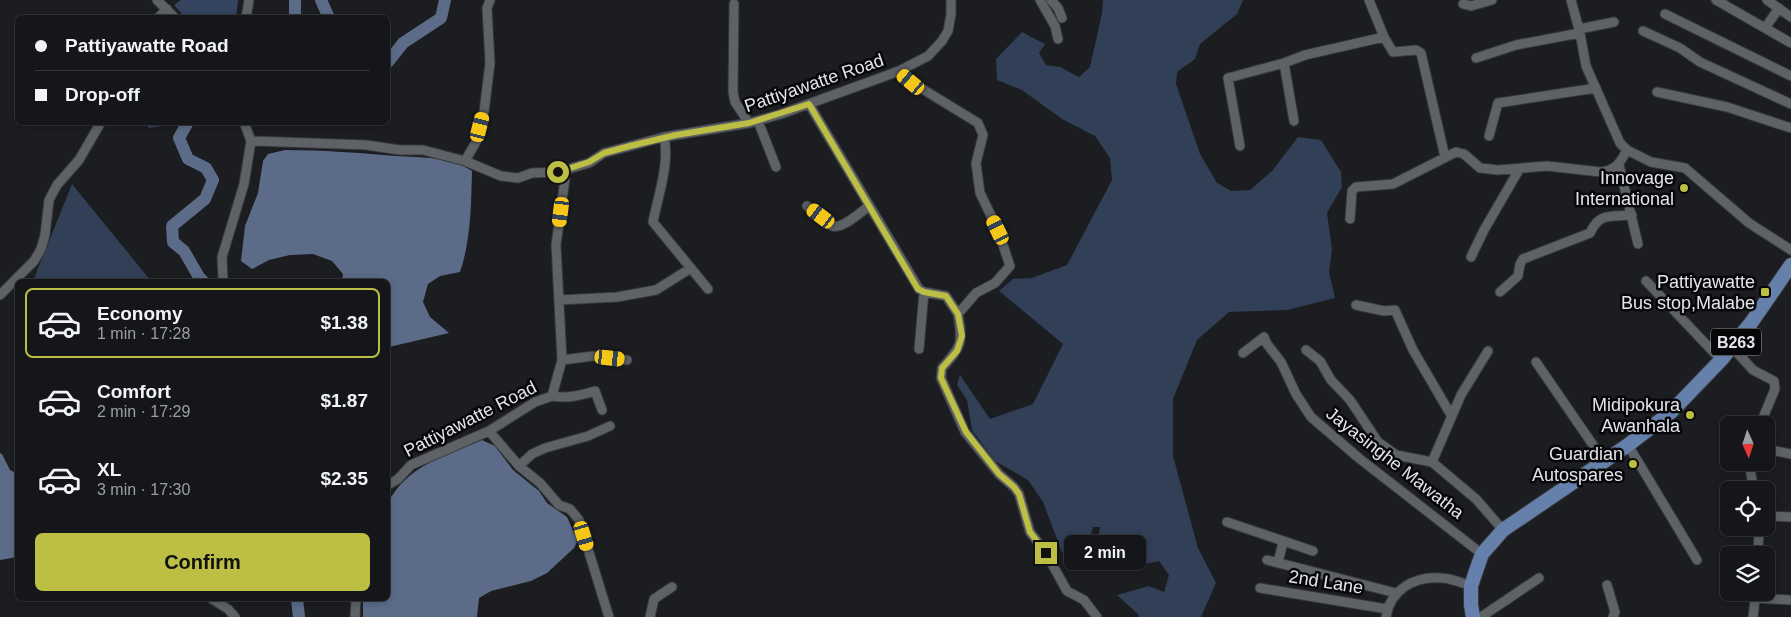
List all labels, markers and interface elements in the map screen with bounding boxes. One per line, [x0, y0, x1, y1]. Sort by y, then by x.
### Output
text: Pattiyawatte Road [65, 35, 229, 56]
street label: Pattiyawatte Road [742, 50, 886, 116]
car [894, 67, 927, 97]
text: Drop-off [65, 84, 140, 105]
car [469, 111, 490, 143]
route start [547, 161, 569, 183]
place label: Innovage International [1575, 168, 1674, 209]
marker: Innovage International [1678, 182, 1690, 194]
car [551, 196, 570, 228]
car [804, 201, 837, 231]
car [984, 213, 1011, 247]
place label: Pattiyawatte Bus stop,Malabe [1621, 272, 1755, 313]
marker: Pattiyawatte Bus stop,Malabe [1759, 286, 1771, 298]
icon: car [37, 301, 82, 346]
text: Economy [97, 303, 183, 324]
text: $1.38 [320, 312, 368, 333]
text: 1 min · 17:28 [97, 325, 190, 342]
road number: B263 [1711, 328, 1761, 356]
car [594, 349, 625, 367]
street label: Pattiyawatte Road [400, 377, 540, 461]
icon: car [37, 379, 82, 424]
text: Comfort [97, 381, 171, 402]
text: $1.87 [320, 390, 368, 411]
place label: Midipokura Awanhala [1592, 395, 1681, 436]
text: 2 min · 17:29 [97, 403, 190, 420]
street label: Jayasinghe Mawatha [1322, 403, 1469, 524]
marker: Midipokura Awanhala [1684, 409, 1696, 421]
north arrow [1720, 416, 1775, 471]
map controls [1720, 416, 1775, 601]
place label: Guardian Autospares [1532, 444, 1623, 485]
icon: car [37, 457, 82, 502]
marker: Guardian Autospares [1627, 458, 1639, 470]
text: XL [97, 459, 121, 480]
text: $2.35 [320, 468, 368, 489]
text: 3 min · 17:30 [97, 481, 190, 498]
button: locate [1720, 481, 1775, 536]
car [572, 519, 595, 553]
button: Confirm [35, 533, 370, 591]
callout: 2 min [1064, 536, 1146, 570]
route end [1035, 542, 1057, 564]
text: 2 min [1084, 544, 1126, 561]
button: layers [1720, 546, 1775, 601]
street label: 2nd Lane [1287, 566, 1365, 598]

